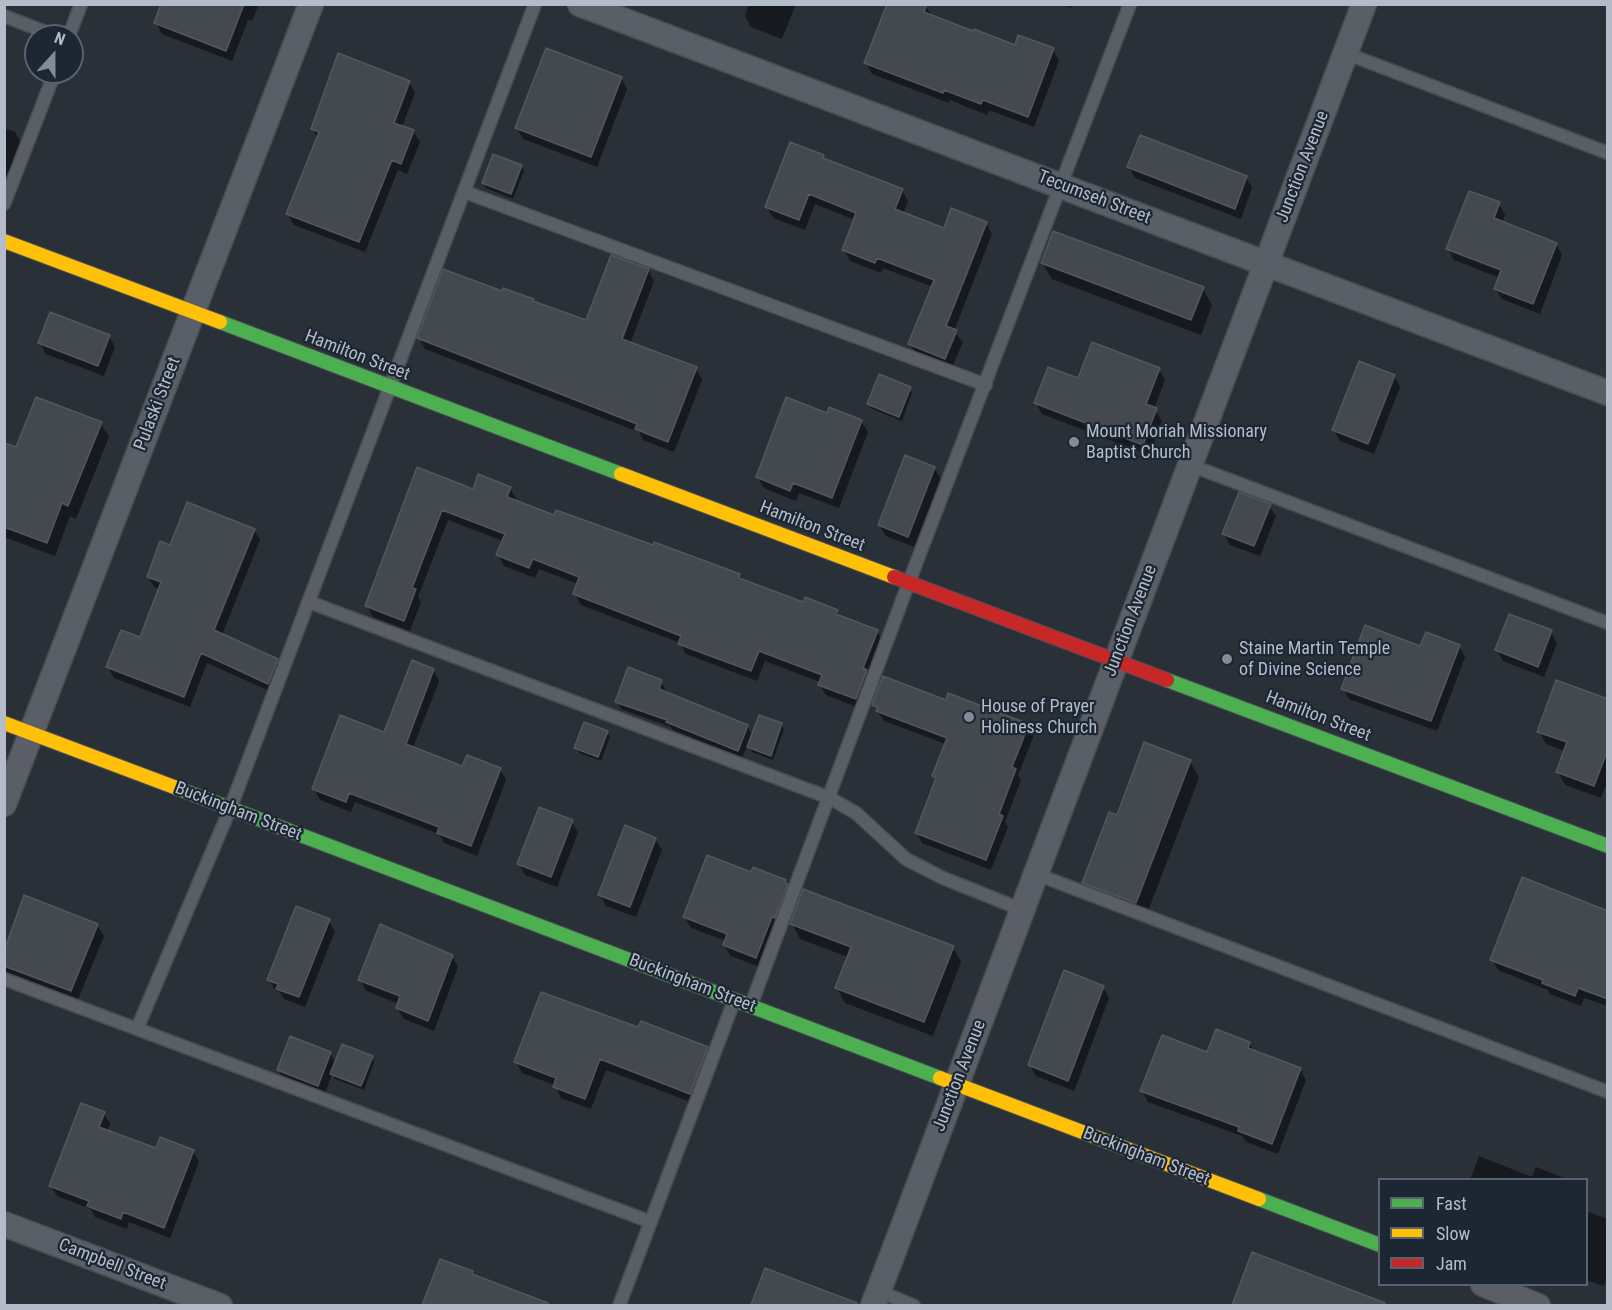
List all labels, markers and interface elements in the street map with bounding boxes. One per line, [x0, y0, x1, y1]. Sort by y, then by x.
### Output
north arrow [24, 24, 84, 84]
text: N [52, 28, 68, 49]
street label: Junction Avenue [1272, 108, 1334, 226]
street label: Tecumseh Street [1035, 167, 1153, 229]
street label: Hamilton Street [301, 326, 413, 386]
street label: Pulaski Street [130, 354, 186, 454]
place label: Mount Moriah Missionary Baptist Church [1086, 421, 1267, 464]
marker: Mount Moriah Missionary Baptist Church [1067, 435, 1081, 449]
street label: Hamilton Street [756, 497, 868, 557]
street label: Junction Avenue [1100, 562, 1162, 680]
place label: Staine Martin Temple of Divine Science [1239, 638, 1390, 680]
marker: Staine Martin Temple of Divine Science [1220, 652, 1234, 666]
street label: Hamilton Street [1262, 687, 1374, 747]
place label: House of Prayer Holiness Church [981, 696, 1097, 738]
marker: House of Prayer Holiness Church [962, 710, 976, 724]
street label: Buckingham Street [172, 778, 304, 846]
street label: Buckingham Street [626, 950, 758, 1018]
street label: Junction Avenue [929, 1017, 991, 1135]
street label: Buckingham Street [1080, 1123, 1212, 1191]
legend [1378, 1178, 1588, 1286]
text: Fast [1436, 1193, 1467, 1214]
text: Slow [1436, 1223, 1470, 1244]
street label: Campbell Street [55, 1235, 169, 1295]
text: Jam [1436, 1253, 1467, 1274]

